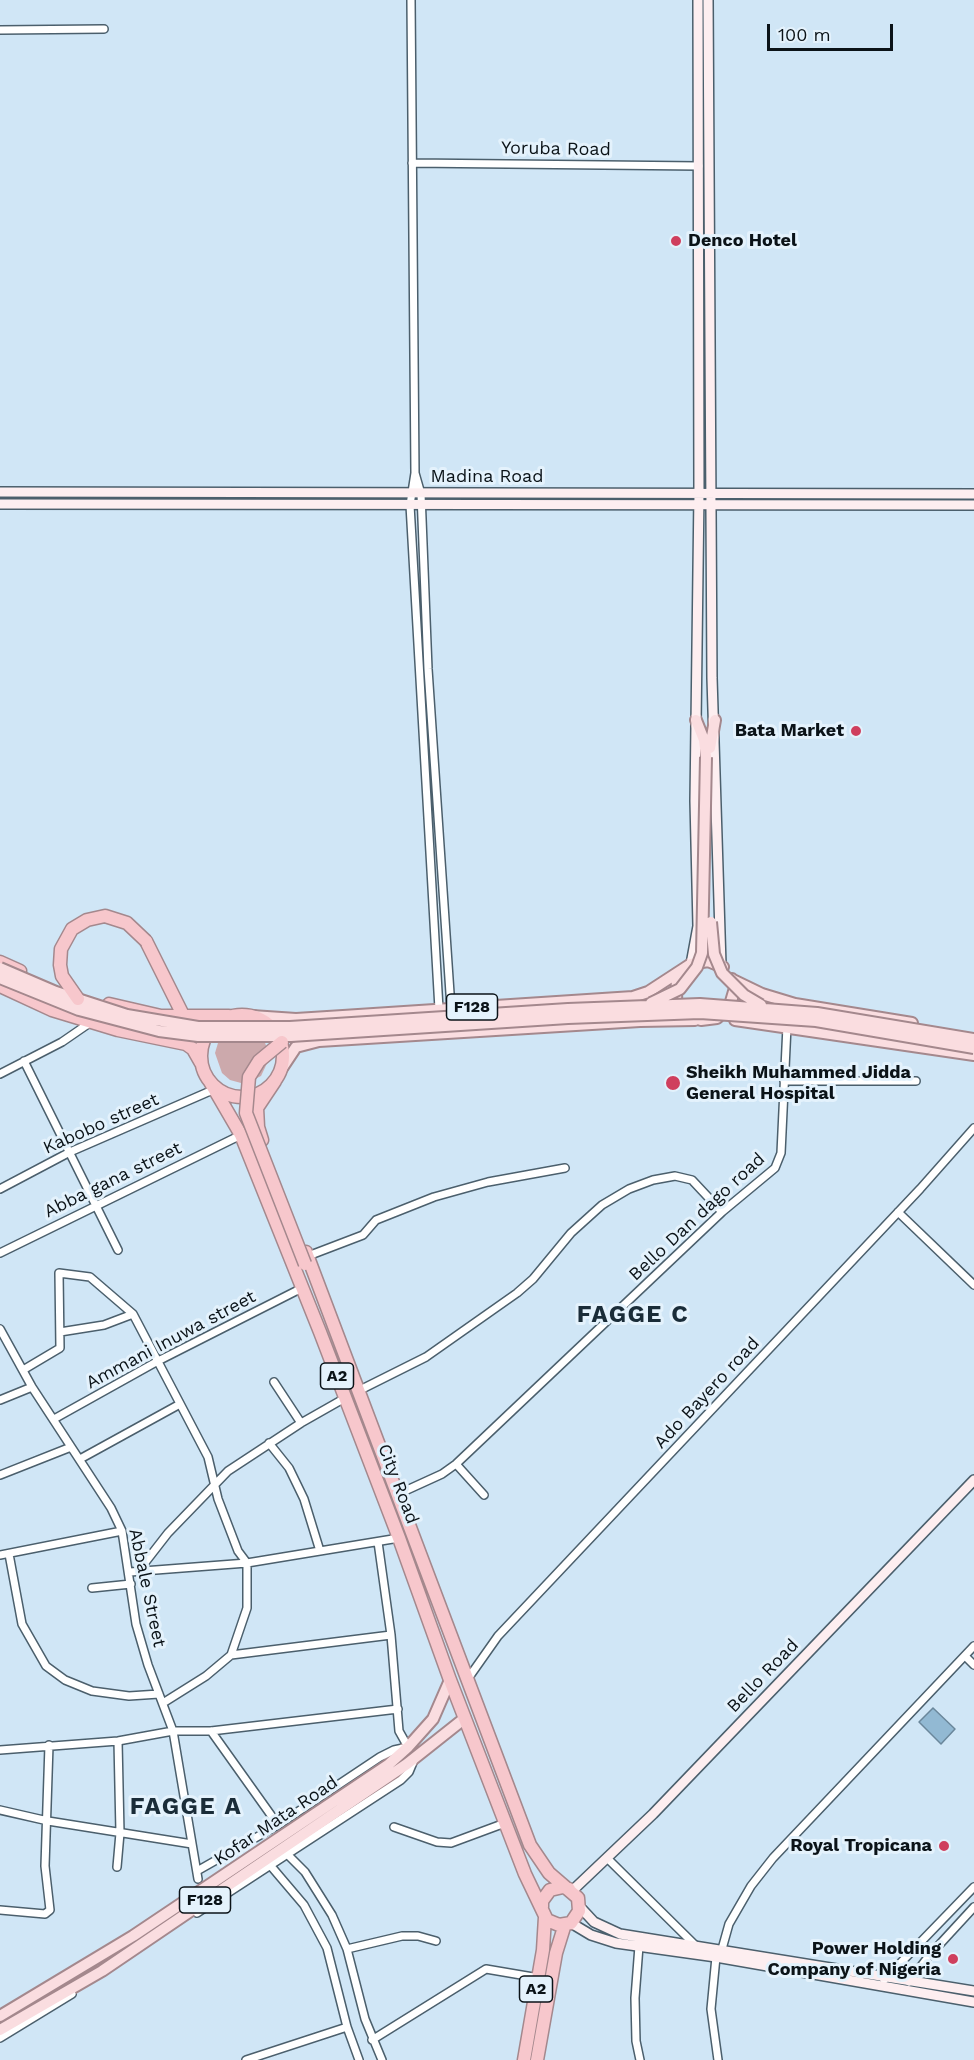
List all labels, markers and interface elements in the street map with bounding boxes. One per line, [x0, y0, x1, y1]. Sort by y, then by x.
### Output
scale bar [770, 12, 896, 50]
text: 100 m [778, 24, 831, 45]
street label: Yoruba Road [501, 137, 611, 161]
place label: Denco Hotel [688, 230, 797, 252]
marker: Denco Hotel [669, 234, 683, 248]
street label: Madina Road [431, 466, 543, 488]
place label: Bata Market [735, 720, 844, 742]
marker: Bata Market [849, 724, 863, 738]
road number: F128 [446, 994, 498, 1020]
place label: Sheikh Muhammed Jidda General Hospital [686, 1062, 911, 1104]
marker: Sheikh Muhammed Jidda General Hospital [664, 1074, 682, 1092]
street label: Kabobo street [40, 1089, 162, 1159]
street label: Abba gana street [41, 1137, 185, 1223]
street label: Bello Dan dago road [625, 1148, 769, 1286]
street label: Ammani Inuwa street [82, 1286, 260, 1394]
district label: FAGGE C [577, 1301, 689, 1329]
street label: Ado Bayero road [650, 1333, 764, 1453]
road number: A2 [320, 1363, 354, 1389]
street label: City Road [373, 1441, 423, 1527]
street label: Abbale Street [124, 1527, 170, 1649]
street label: Bello Road [723, 1635, 803, 1717]
street label: Kofar Mata Road [210, 1772, 342, 1870]
district label: FAGGE A [130, 1793, 242, 1821]
place label: Royal Tropicana [790, 1835, 932, 1857]
marker: Royal Tropicana [937, 1839, 951, 1853]
road number: F128 [180, 1887, 230, 1913]
place label: Power Holding Company of Nigeria [768, 1938, 941, 1980]
marker: Power Holding Company of Nigeria [946, 1952, 960, 1966]
road number: A2 [520, 1976, 552, 2002]

